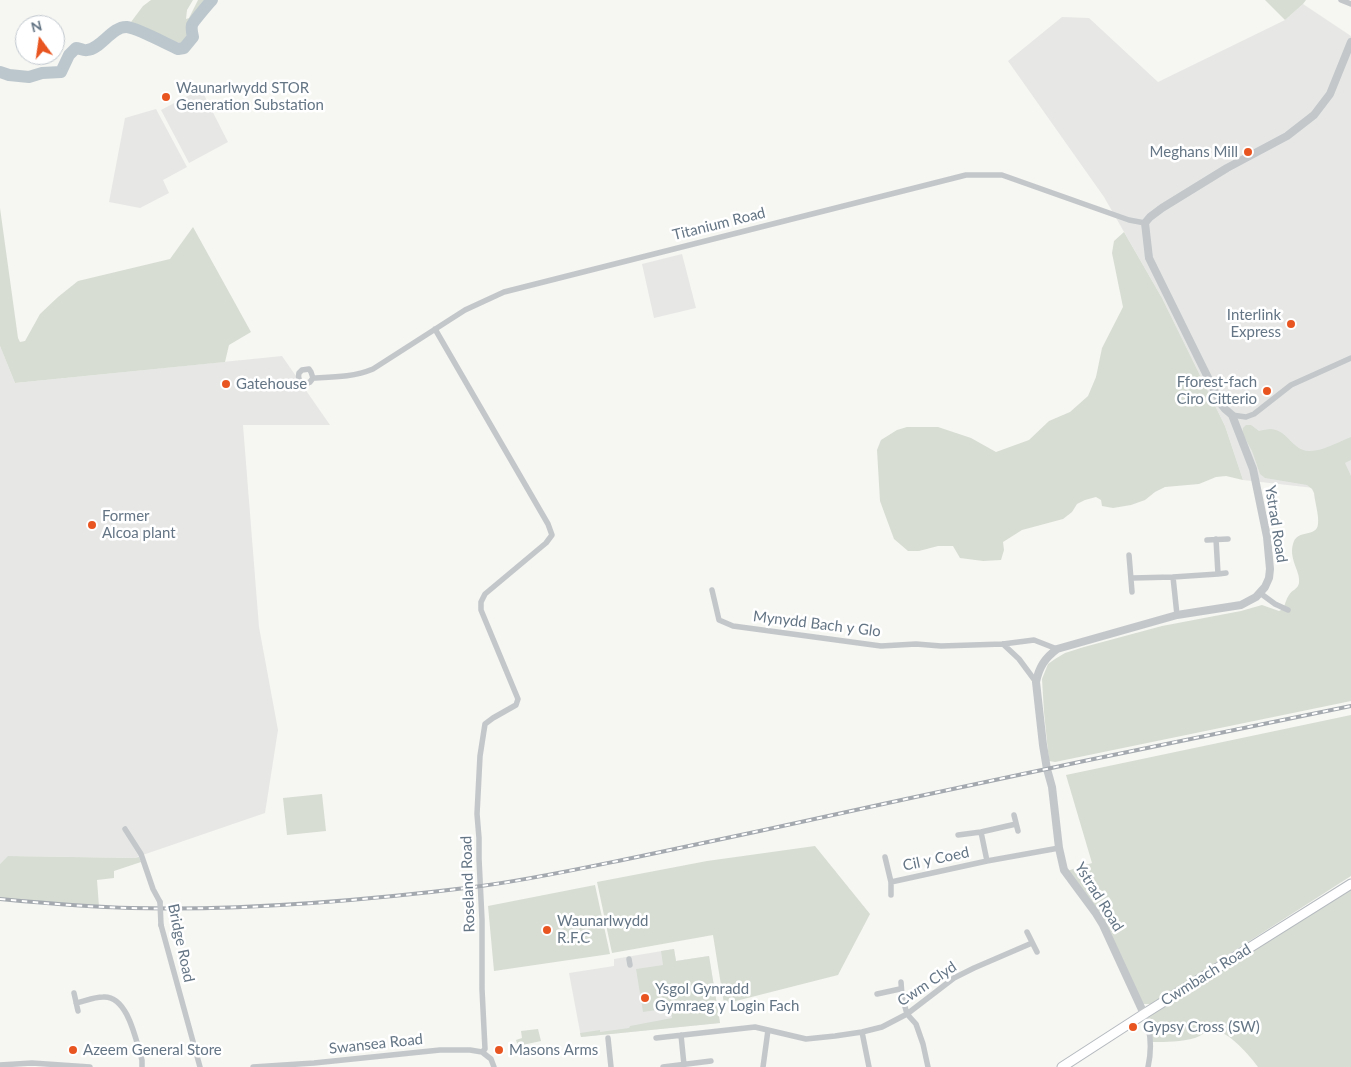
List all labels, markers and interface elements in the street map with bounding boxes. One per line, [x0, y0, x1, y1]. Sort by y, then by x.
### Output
north arrow [15, 15, 65, 65]
text: N [29, 16, 44, 35]
place label: Waunarlwydd STOR Generation Substation [176, 79, 324, 114]
marker: Waunarlwydd STOR Generation Substation [160, 91, 172, 103]
place label: Meghans Mill [1150, 143, 1238, 161]
marker: Meghans Mill [1242, 146, 1254, 158]
street label: Titanium Road [671, 204, 767, 244]
place label: Interlink Express [1227, 306, 1281, 341]
marker: Interlink Express [1285, 318, 1297, 330]
place label: Fforest-fach Ciro Citterio [1177, 373, 1257, 408]
place label: Gatehouse [236, 375, 307, 393]
marker: Gatehouse [220, 378, 232, 390]
marker: Fforest-fach Ciro Citterio [1261, 385, 1273, 397]
street label: Ystrad Road [1261, 484, 1291, 564]
place label: Former Alcoa plant [102, 507, 176, 542]
marker: Former Alcoa plant [86, 519, 98, 531]
street label: Mynydd Bach y Glo [752, 607, 882, 641]
street label: Roseland Road [457, 835, 479, 933]
street label: Cil y Coed [901, 843, 971, 875]
street label: Ystrad Road [1071, 859, 1127, 935]
street label: Bridge Road [164, 902, 198, 984]
place label: Waunarlwydd R.F.C [557, 912, 648, 947]
marker: Waunarlwydd R.F.C [541, 924, 553, 936]
street label: Cwmbach Road [1158, 940, 1254, 1010]
street label: Cwm Clyd [894, 958, 960, 1010]
place label: Ysgol Gynradd Gymraeg y Login Fach [655, 980, 799, 1015]
marker: Ysgol Gynradd Gymraeg y Login Fach [639, 992, 651, 1004]
place label: Gypsy Cross (SW) [1143, 1018, 1260, 1036]
marker: Gypsy Cross (SW) [1127, 1021, 1139, 1033]
street label: Swansea Road [328, 1030, 424, 1058]
place label: Azeem General Store [83, 1041, 222, 1059]
place label: Masons Arms [509, 1041, 598, 1059]
marker: Azeem General Store [67, 1044, 79, 1056]
marker: Masons Arms [493, 1044, 505, 1056]

